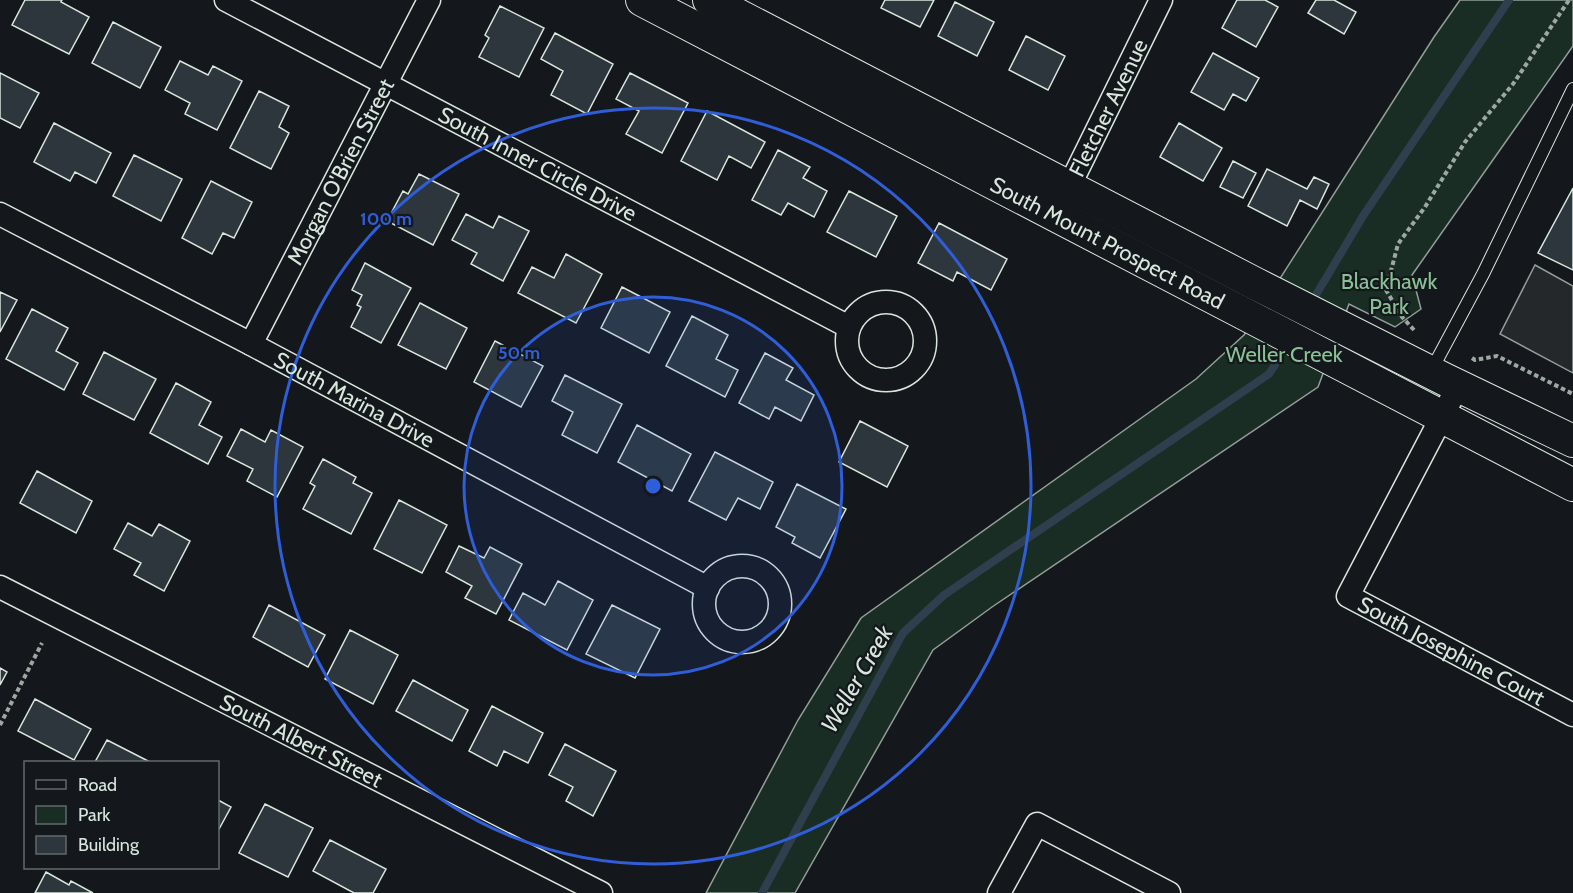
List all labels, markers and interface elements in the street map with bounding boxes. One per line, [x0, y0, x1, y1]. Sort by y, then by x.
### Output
street label: Fletcher Avenue [1063, 35, 1154, 181]
street label: Morgan O'Brien Street [281, 74, 400, 270]
street label: South Inner Circle Drive [434, 101, 641, 227]
street label: South Mount Prospect Road [986, 171, 1229, 315]
text: 100 m [360, 208, 412, 230]
park label: Blackhawk Park [1341, 268, 1437, 320]
park label: Weller Creek [1225, 341, 1343, 368]
text: 50 m [498, 342, 540, 364]
street label: South Marina Drive [269, 346, 439, 454]
centre of rings [643, 476, 663, 496]
street label: South Josephine Court [1353, 591, 1550, 712]
water label: Weller Creek [814, 619, 899, 737]
street label: South Albert Street [215, 688, 387, 794]
legend [24, 761, 219, 869]
text: Road [78, 774, 117, 796]
text: Park [78, 804, 111, 826]
text: Building [78, 834, 140, 856]

